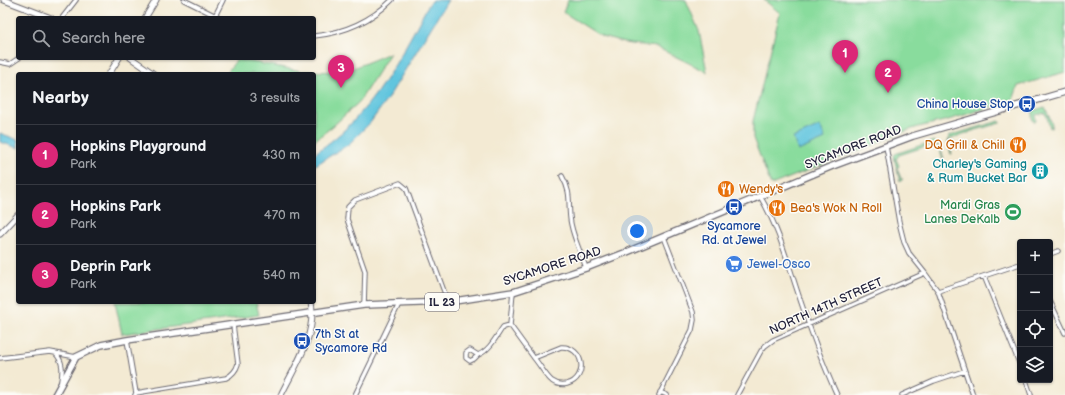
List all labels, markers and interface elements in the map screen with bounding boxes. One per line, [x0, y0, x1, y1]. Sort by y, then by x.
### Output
search box [16, 16, 316, 60]
icon: search [30, 27, 52, 49]
text: Search here [62, 29, 145, 48]
pin: 1 [832, 40, 858, 73]
pin: 3 [328, 55, 354, 88]
pin: 2 [875, 60, 901, 93]
text: Nearby [32, 88, 89, 108]
text: 3 results [249, 90, 300, 106]
bus stop icon: China House Stop [1017, 94, 1037, 114]
place label: China House Stop [917, 97, 1014, 112]
street label: SYCAMORE ROAD [803, 122, 904, 173]
restaurant icon: DQ Grill & Chill [1008, 135, 1028, 155]
text: Hopkins Playground [70, 137, 206, 156]
place label: DQ Grill & Chill [925, 138, 1005, 153]
text: 1 [42, 147, 48, 163]
text: 430 m [262, 147, 300, 163]
text: Park [70, 156, 96, 172]
place label: Charley's Gaming & Rum Bucket Bar [927, 157, 1028, 186]
building icon: Charley's Gaming & Rum Bucket Bar [1030, 161, 1050, 181]
restaurant icon: Wendy's [716, 179, 736, 199]
place label: Wendy's [739, 182, 783, 197]
text: Hopkins Park [70, 197, 161, 216]
bus stop icon: Sycamore Rd. at Jewel [724, 197, 744, 217]
restaurant icon: Bea's Wok N Roll [767, 198, 787, 218]
place label: Mardi Gras Lanes DeKalb [924, 198, 1000, 227]
place label: Bea's Wok N Roll [790, 201, 882, 216]
sports icon: Mardi Gras Lanes DeKalb [1003, 202, 1023, 222]
text: 2 [41, 207, 49, 223]
text: 470 m [264, 207, 300, 223]
text: Park [70, 216, 96, 232]
place label: Sycamore Rd. at Jewel [702, 219, 766, 248]
your location [627, 221, 647, 241]
map controls [1017, 239, 1053, 383]
button: + [1017, 239, 1053, 275]
street label: SYCAMORE ROAD [501, 243, 603, 289]
supermarket icon: Jewel-Osco [724, 254, 744, 274]
text: Deprin Park [70, 257, 151, 276]
place label: Jewel-Osco [747, 257, 811, 272]
text: 3 [41, 267, 49, 283]
text: 540 m [263, 267, 300, 283]
street label: NORTH 14TH STREET [767, 274, 886, 338]
button: − [1017, 275, 1053, 311]
text: Park [70, 276, 96, 292]
road number: IL 23 [425, 293, 459, 311]
button: locate [1017, 311, 1053, 347]
place label: 7th St at Sycamore Rd [315, 327, 387, 356]
bus stop icon: 7th St at Sycamore Rd [292, 331, 312, 351]
button: layers [1017, 347, 1053, 383]

